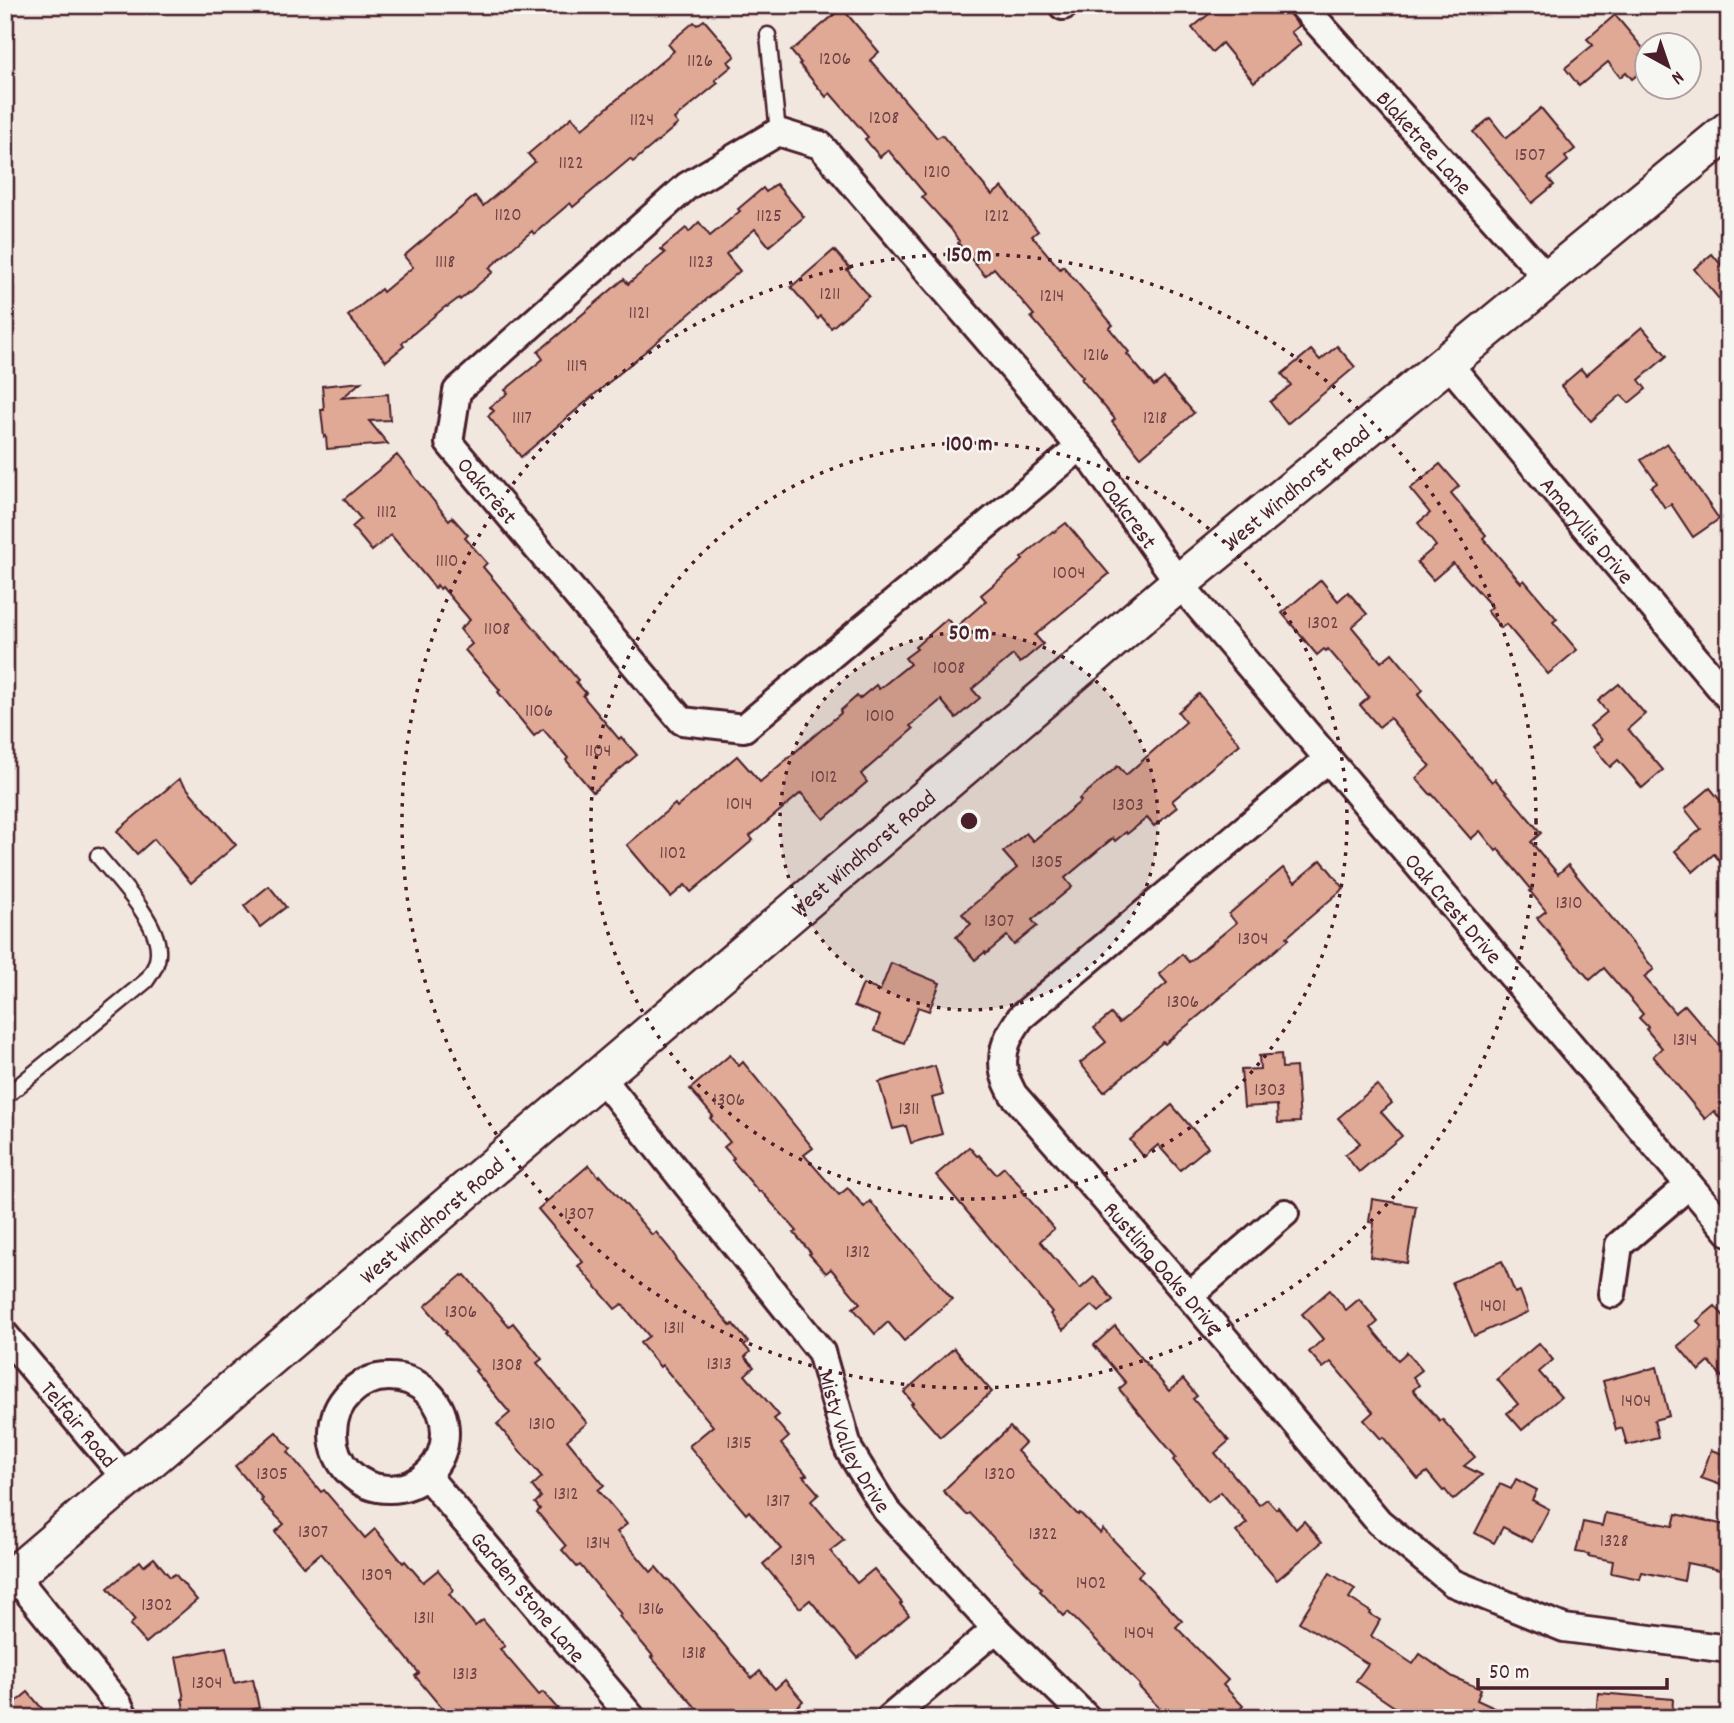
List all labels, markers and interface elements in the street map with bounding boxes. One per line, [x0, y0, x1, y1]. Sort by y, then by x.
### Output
north arrow [1632, 32, 1702, 102]
house number: 1206 [819, 47, 851, 74]
house number: 1126 [687, 49, 713, 76]
text: N [1664, 63, 1689, 90]
street label: Blaketree Lane [1367, 85, 1478, 204]
house number: 1208 [869, 106, 899, 133]
house number: 1124 [630, 108, 654, 135]
house number: 1507 [1515, 143, 1545, 170]
house number: 1122 [559, 151, 583, 178]
house number: 1210 [924, 160, 950, 187]
house number: 1120 [495, 203, 521, 230]
house number: 1125 [756, 204, 782, 231]
house number: 1212 [985, 204, 1009, 231]
text: 150 m [946, 242, 992, 272]
house number: 1118 [435, 250, 455, 277]
house number: 1123 [688, 250, 714, 277]
house number: 1211 [820, 282, 840, 309]
house number: 1214 [1040, 284, 1064, 311]
house number: 1121 [629, 301, 649, 328]
house number: 1216 [1083, 343, 1109, 370]
house number: 1119 [566, 354, 588, 381]
house number: 1117 [512, 406, 532, 433]
house number: 1218 [1143, 406, 1167, 433]
street label: West Windhorst Road [1218, 419, 1379, 560]
text: 100 m [946, 431, 992, 461]
street label: Oakcrest [447, 451, 524, 533]
street label: Amaryllis Drive [1530, 471, 1640, 593]
street label: Oakcrest [1090, 473, 1163, 557]
house number: 1112 [377, 500, 397, 527]
house number: 1110 [436, 549, 458, 576]
house number: 1004 [1053, 561, 1085, 588]
house number: 1302 [1307, 611, 1339, 638]
house number: 1108 [484, 617, 510, 644]
text: 50 m [949, 620, 989, 650]
house number: 1008 [933, 656, 965, 683]
house number: 1106 [525, 699, 553, 726]
house number: 1010 [865, 704, 895, 731]
house number: 1104 [585, 739, 611, 766]
house number: 1012 [811, 765, 837, 792]
street label: West Windhorst Road [785, 783, 945, 926]
house number: 1014 [726, 792, 752, 819]
house number: 1303 [1112, 793, 1144, 820]
centre of rings [957, 809, 981, 833]
house number: 1102 [660, 841, 686, 868]
street label: Oak Crest Drive [1395, 847, 1508, 973]
house number: 1305 [1031, 850, 1063, 877]
house number: 1310 [1555, 891, 1583, 918]
house number: 1307 [984, 909, 1014, 936]
house number: 1304 [1238, 927, 1268, 954]
house number: 1306 [1167, 990, 1199, 1017]
house number: 1314 [1673, 1028, 1697, 1055]
house number: 1303 [1254, 1078, 1286, 1105]
house number: 1306 [713, 1088, 745, 1115]
house number: 1311 [899, 1097, 919, 1124]
street label: West Windhorst Road [354, 1151, 513, 1294]
street label: Rustling Oaks Drive [1094, 1195, 1228, 1344]
house number: 1307 [564, 1202, 594, 1229]
house number: 1312 [845, 1240, 871, 1267]
house number: 1401 [1480, 1294, 1506, 1321]
house number: 1306 [445, 1300, 477, 1327]
house number: 1311 [664, 1316, 684, 1343]
house number: 1313 [706, 1352, 732, 1379]
house number: 1308 [492, 1353, 522, 1380]
street label: Misty Valley Drive [807, 1368, 897, 1521]
street label: Telfair Road [31, 1375, 123, 1477]
house number: 1404 [1621, 1389, 1651, 1416]
house number: 1310 [528, 1412, 556, 1439]
house number: 1315 [726, 1431, 752, 1458]
house number: 1305 [256, 1462, 288, 1489]
house number: 1320 [984, 1462, 1016, 1489]
house number: 1312 [553, 1482, 579, 1509]
house number: 1317 [766, 1489, 790, 1516]
house number: 1307 [298, 1520, 328, 1547]
house number: 1322 [1028, 1522, 1058, 1549]
street label: Garden Stone Lane [461, 1525, 592, 1672]
house number: 1328 [1600, 1529, 1628, 1556]
house number: 1314 [586, 1531, 610, 1558]
house number: 1319 [790, 1548, 816, 1575]
house number: 1309 [361, 1563, 393, 1590]
house number: 1402 [1076, 1571, 1106, 1598]
house number: 1302 [141, 1593, 173, 1620]
house number: 1316 [638, 1597, 664, 1624]
house number: 1311 [414, 1606, 434, 1633]
house number: 1404 [1124, 1621, 1154, 1648]
house number: 1318 [682, 1641, 706, 1668]
scale bar [1478, 1646, 1668, 1690]
text: 50 m [1489, 1659, 1529, 1689]
house number: 1313 [452, 1662, 478, 1689]
house number: 1304 [192, 1671, 222, 1698]

